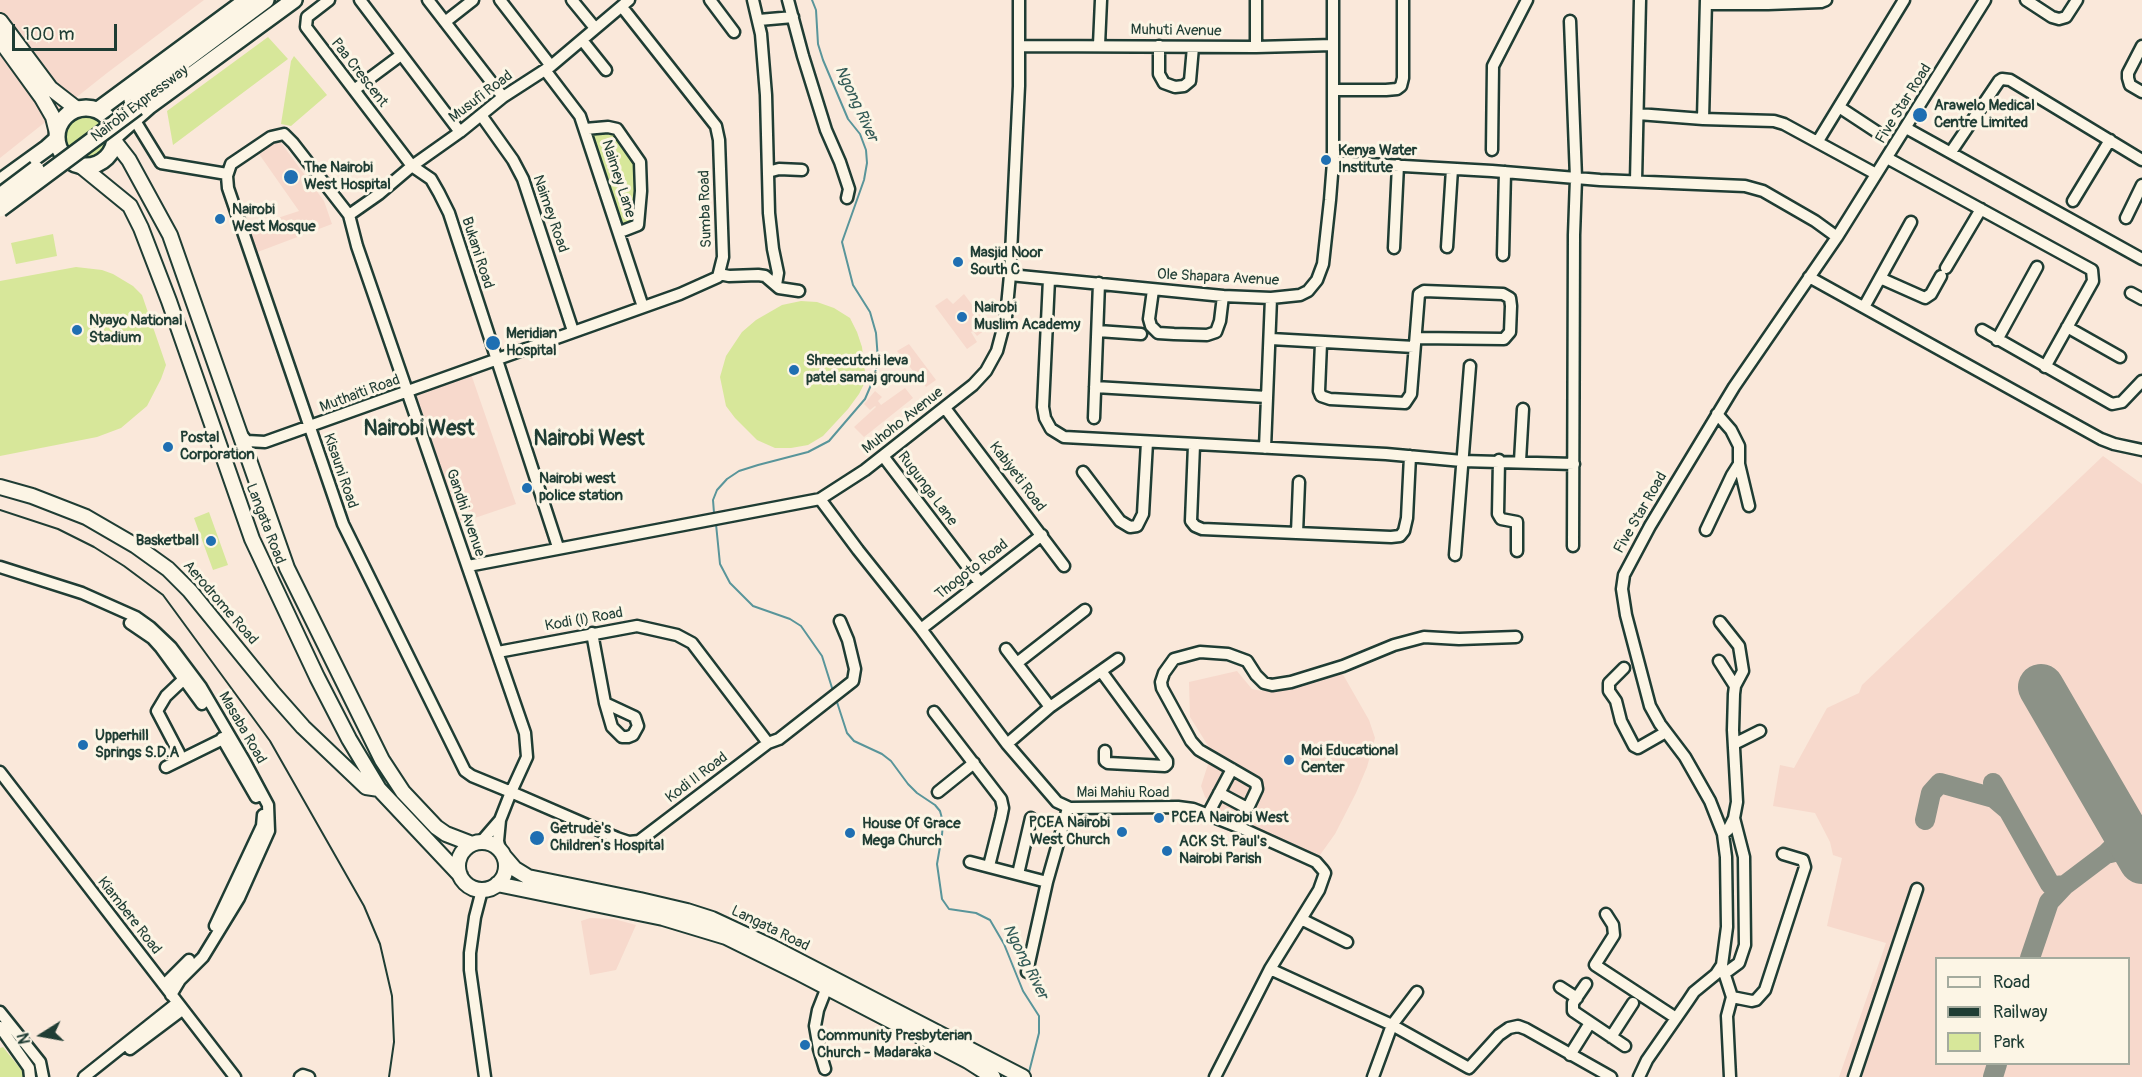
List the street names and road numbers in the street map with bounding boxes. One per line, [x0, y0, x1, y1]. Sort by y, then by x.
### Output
street label: Muhuti Avenue [1130, 21, 1222, 41]
street label: Paa Crescent [327, 35, 391, 111]
street label: Five Star Road [1872, 61, 1936, 147]
street label: Nairobi Expressway [88, 62, 192, 146]
street label: Musufi Road [445, 67, 517, 127]
street label: Naimey Lane [597, 138, 639, 220]
street label: Sumba Road [696, 170, 716, 248]
street label: Naimey Road [528, 173, 572, 255]
street label: Bukani Road [457, 215, 497, 291]
street label: Ole Shapara Avenue [1156, 266, 1280, 290]
street label: Muthaiti Road [317, 371, 403, 417]
street label: Muhoho Avenue [859, 384, 947, 458]
street label: Kisauni Road [319, 431, 361, 511]
street label: Kabiyeti Road [985, 439, 1049, 515]
street label: Rugunga Lane [893, 448, 961, 530]
street label: Gandhi Avenue [442, 467, 488, 559]
street label: Five Star Road [1610, 469, 1672, 557]
street label: Langata Road [241, 481, 289, 567]
street label: Thogoto Road [932, 536, 1012, 604]
street label: Aerodrome Road [179, 557, 261, 649]
street label: Kodi (I) Road [544, 604, 624, 636]
street label: Masaba Road [214, 689, 270, 767]
street label: Kodi II Road [662, 749, 732, 807]
street label: Mai Mahiu Road [1076, 784, 1170, 802]
street label: Kiambere Road [93, 874, 165, 958]
street label: Langata Road [728, 902, 812, 956]

